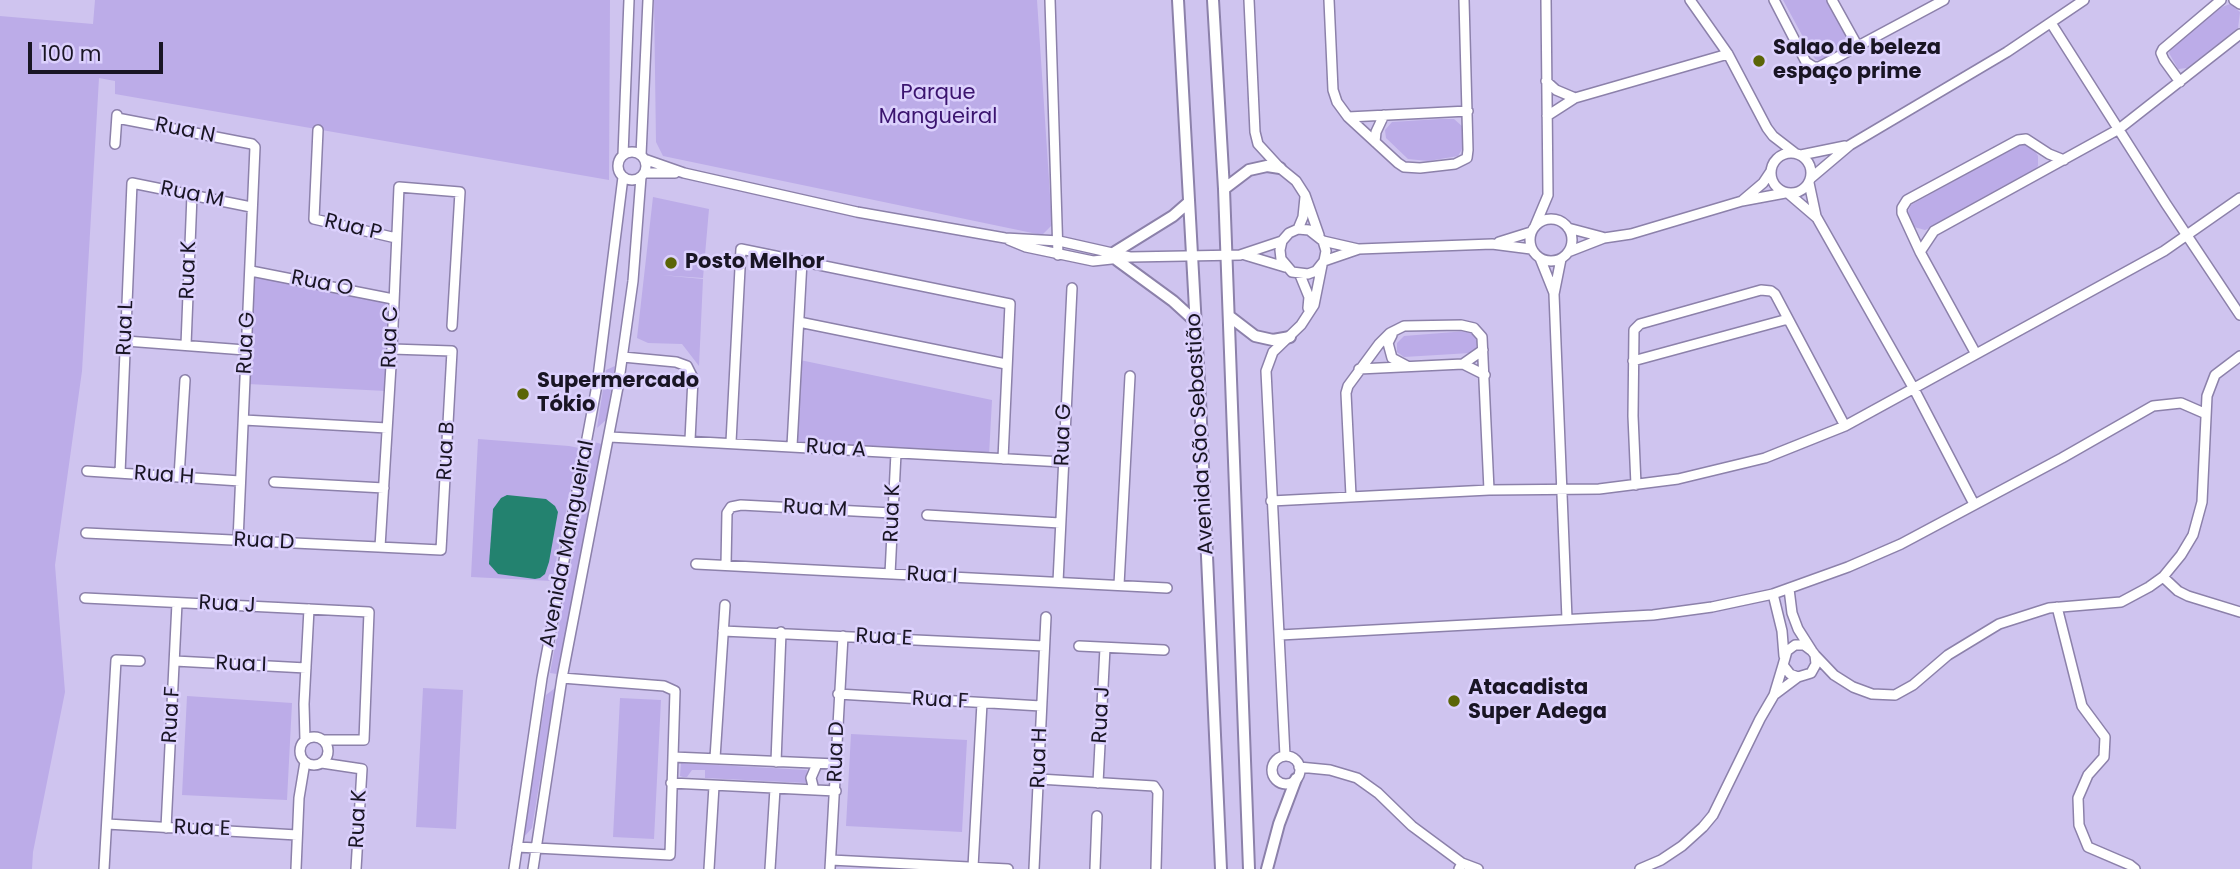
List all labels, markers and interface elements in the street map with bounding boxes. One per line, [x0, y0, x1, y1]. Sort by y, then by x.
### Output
scale bar [32, 28, 166, 72]
place label: Salao de beleza espaço prime [1773, 36, 1941, 86]
text: 100 m [41, 39, 101, 68]
marker: Salao de beleza espaço prime [1751, 53, 1767, 69]
park label: Parque Mangueiral [879, 81, 997, 131]
street label: Rua N [153, 113, 217, 149]
street label: Rua M [158, 177, 226, 213]
street label: Rua P [322, 209, 384, 247]
street label: Rua K [175, 240, 203, 300]
place label: Posto Melhor [685, 250, 824, 276]
marker: Posto Melhor [663, 255, 679, 271]
street label: Rua O [289, 266, 355, 302]
street label: Rua L [112, 300, 140, 356]
street label: Rua C [377, 305, 405, 369]
street label: Rua G [233, 311, 261, 375]
street label: Avenida São Sebastião [1182, 312, 1220, 556]
place label: Supermercado Tókio [537, 369, 699, 419]
marker: Supermercado Tókio [515, 386, 531, 402]
street label: Rua G [1050, 403, 1078, 467]
street label: Rua B [433, 421, 461, 481]
street label: Rua A [805, 434, 867, 464]
street label: Avenida Mangueiral [536, 438, 600, 650]
street label: Rua H [133, 461, 195, 491]
street label: Rua K [879, 483, 907, 543]
street label: Rua M [782, 495, 848, 523]
street label: Rua D [233, 528, 295, 556]
street label: Rua I [906, 562, 958, 590]
street label: Rua J [198, 591, 256, 619]
street label: Rua E [855, 624, 913, 652]
street label: Rua I [215, 652, 267, 678]
place label: Atacadista Super Adega [1468, 676, 1607, 726]
street label: Rua F [158, 686, 186, 744]
street label: Rua J [1088, 686, 1116, 744]
street label: Rua F [911, 687, 969, 715]
marker: Atacadista Super Adega [1446, 693, 1462, 709]
street label: Rua D [823, 721, 851, 783]
street label: Rua H [1026, 727, 1054, 789]
street label: Rua K [345, 789, 373, 849]
street label: Rua E [173, 815, 231, 843]

